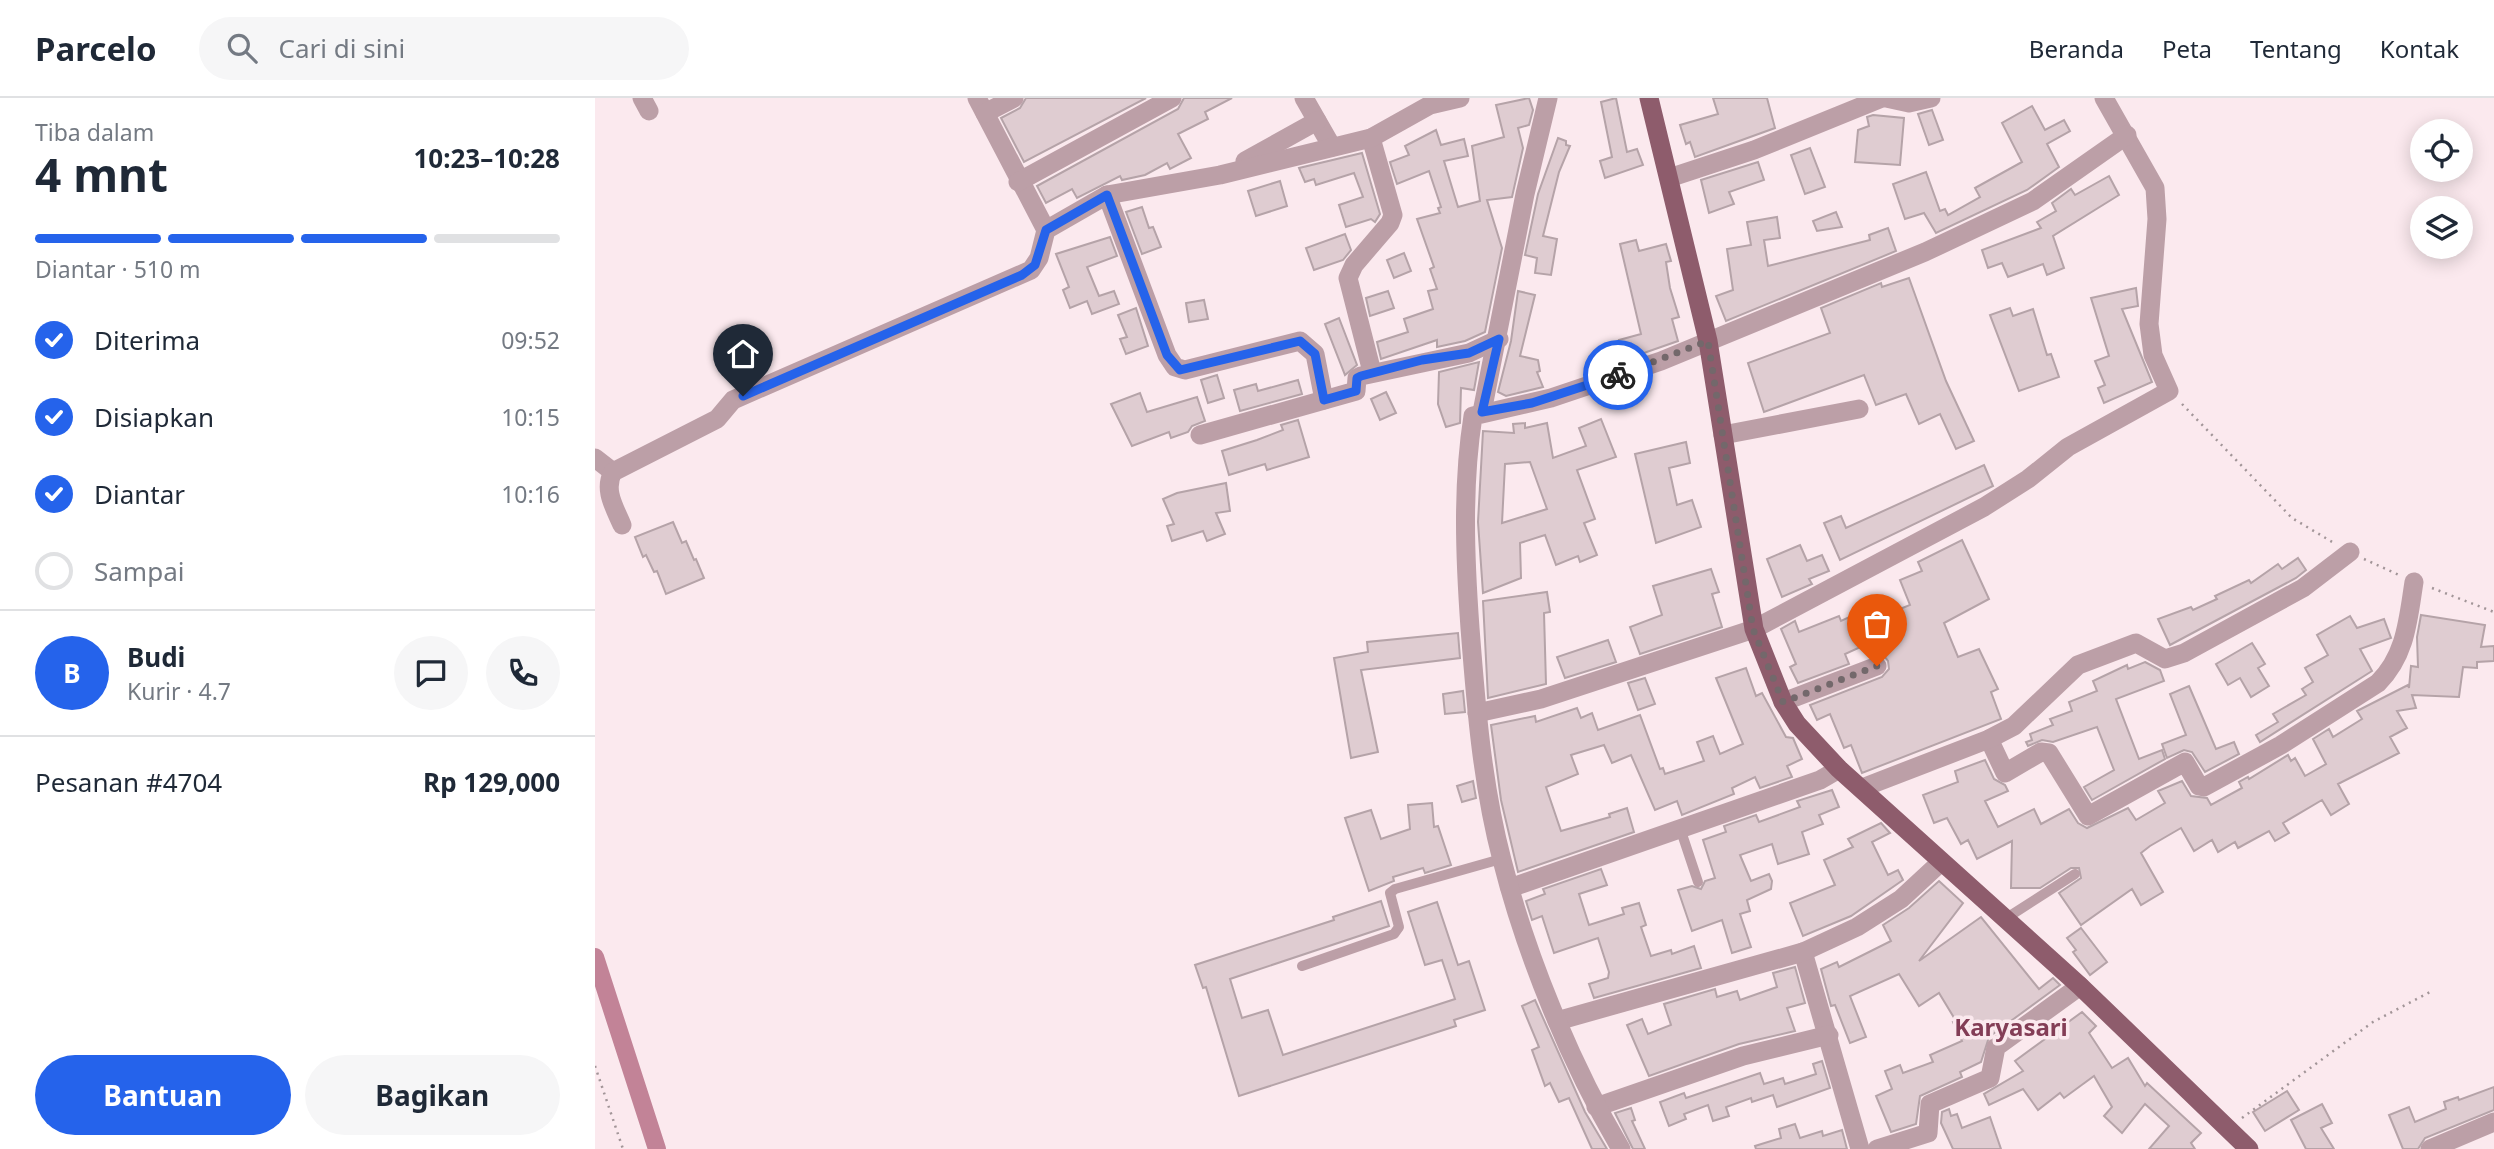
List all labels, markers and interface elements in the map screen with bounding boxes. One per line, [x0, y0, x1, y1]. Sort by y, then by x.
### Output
search box [199, 17, 689, 80]
text: Parcelo [35, 26, 157, 71]
icon: search [223, 29, 261, 67]
text: Cari di sini [279, 30, 405, 66]
text: Beranda [2029, 32, 2124, 65]
text: Peta [2162, 32, 2212, 65]
text: Tentang [2250, 32, 2342, 65]
text: Kontak [2380, 32, 2459, 65]
text: Tiba dalam [35, 116, 154, 148]
map controls [2410, 119, 2473, 259]
button: locate [2410, 119, 2473, 182]
text: 10:23–10:28 [413, 140, 560, 176]
text: 4 mnt [35, 143, 168, 205]
button: layers [2410, 196, 2473, 259]
text: Diantar · 510 m [35, 253, 201, 285]
icon: check [35, 321, 73, 359]
text: Diterima [94, 322, 200, 358]
text: 09:52 [501, 324, 560, 356]
pin [713, 324, 773, 396]
icon: home [724, 335, 762, 373]
courier [1583, 340, 1653, 410]
icon: bike [1599, 356, 1637, 394]
icon: check [35, 398, 73, 436]
text: Disiapkan [94, 399, 214, 435]
text: 10:15 [501, 401, 560, 433]
icon: check [35, 475, 73, 513]
text: Diantar [94, 476, 185, 512]
text: 10:16 [501, 478, 560, 510]
text: Sampai [94, 553, 184, 589]
pin [1847, 594, 1907, 666]
icon: bag [1858, 605, 1896, 643]
button: chat [394, 636, 468, 710]
button: phone [486, 636, 560, 710]
text: Budi [127, 639, 185, 675]
text: B [63, 655, 81, 691]
text: Kurir · 4.7 [127, 675, 231, 707]
text: Pesanan #4704 [35, 764, 222, 800]
text: Rp 129,000 [423, 764, 560, 800]
district label: Karyasari [1954, 1010, 2068, 1043]
button: Bantuan [35, 1055, 291, 1135]
button: Bagikan [305, 1055, 560, 1135]

